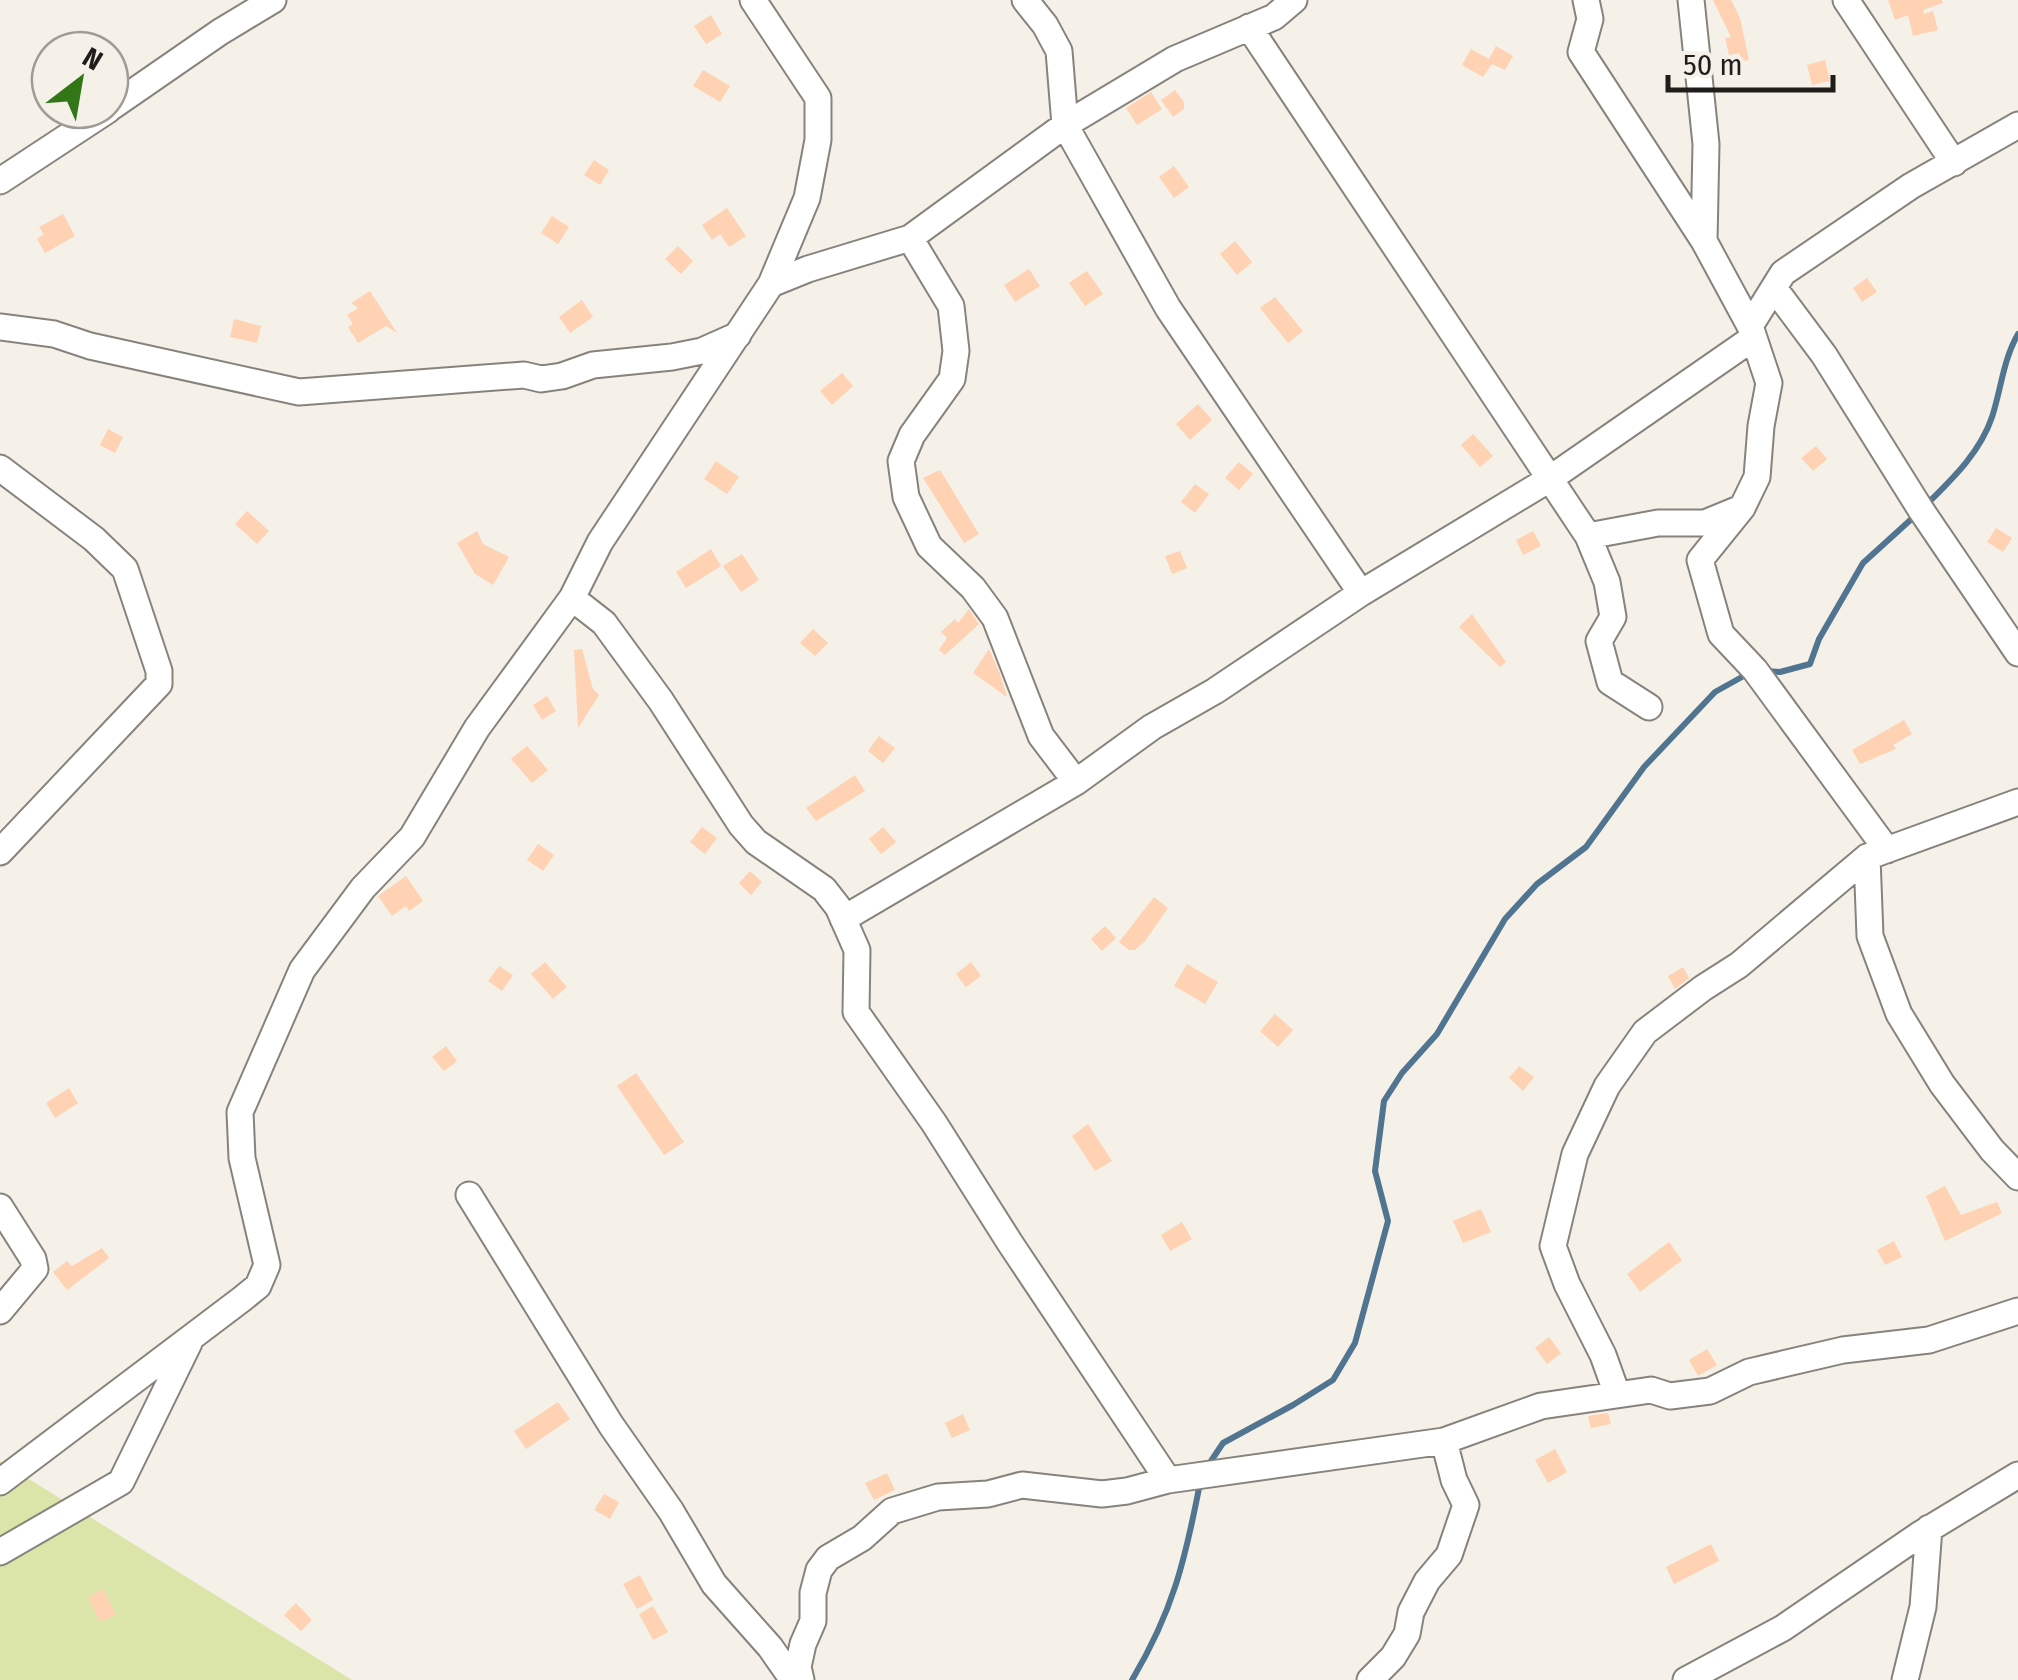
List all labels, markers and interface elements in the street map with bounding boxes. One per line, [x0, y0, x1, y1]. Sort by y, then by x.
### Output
north arrow [30, 30, 130, 130]
scale bar [1668, 30, 1833, 92]
text: N [77, 41, 108, 77]
text: 50 m [1683, 47, 1743, 83]

